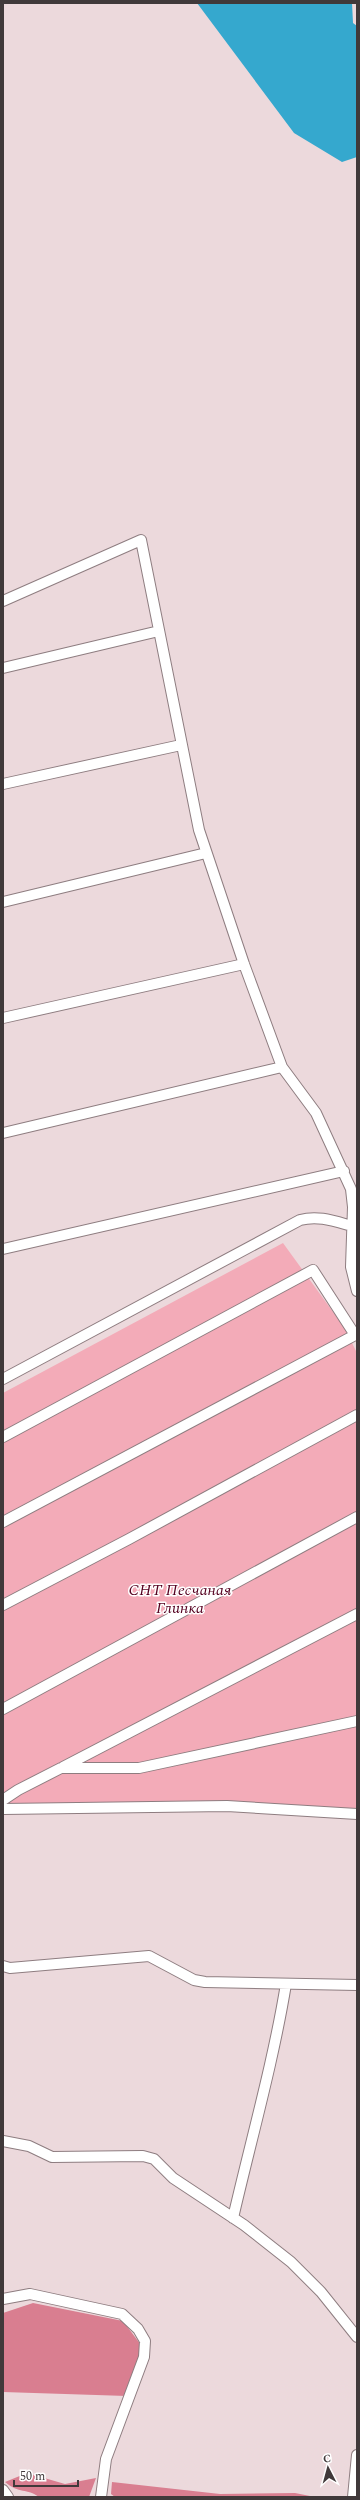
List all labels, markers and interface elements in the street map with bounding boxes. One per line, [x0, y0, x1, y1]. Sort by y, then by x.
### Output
park label: СНТ Песчаная Глинка [129, 1578, 232, 1620]
north arrow [308, 2448, 348, 2488]
text: С [322, 2450, 332, 2467]
scale bar [14, 2462, 78, 2488]
text: 50 m [20, 2467, 45, 2486]

